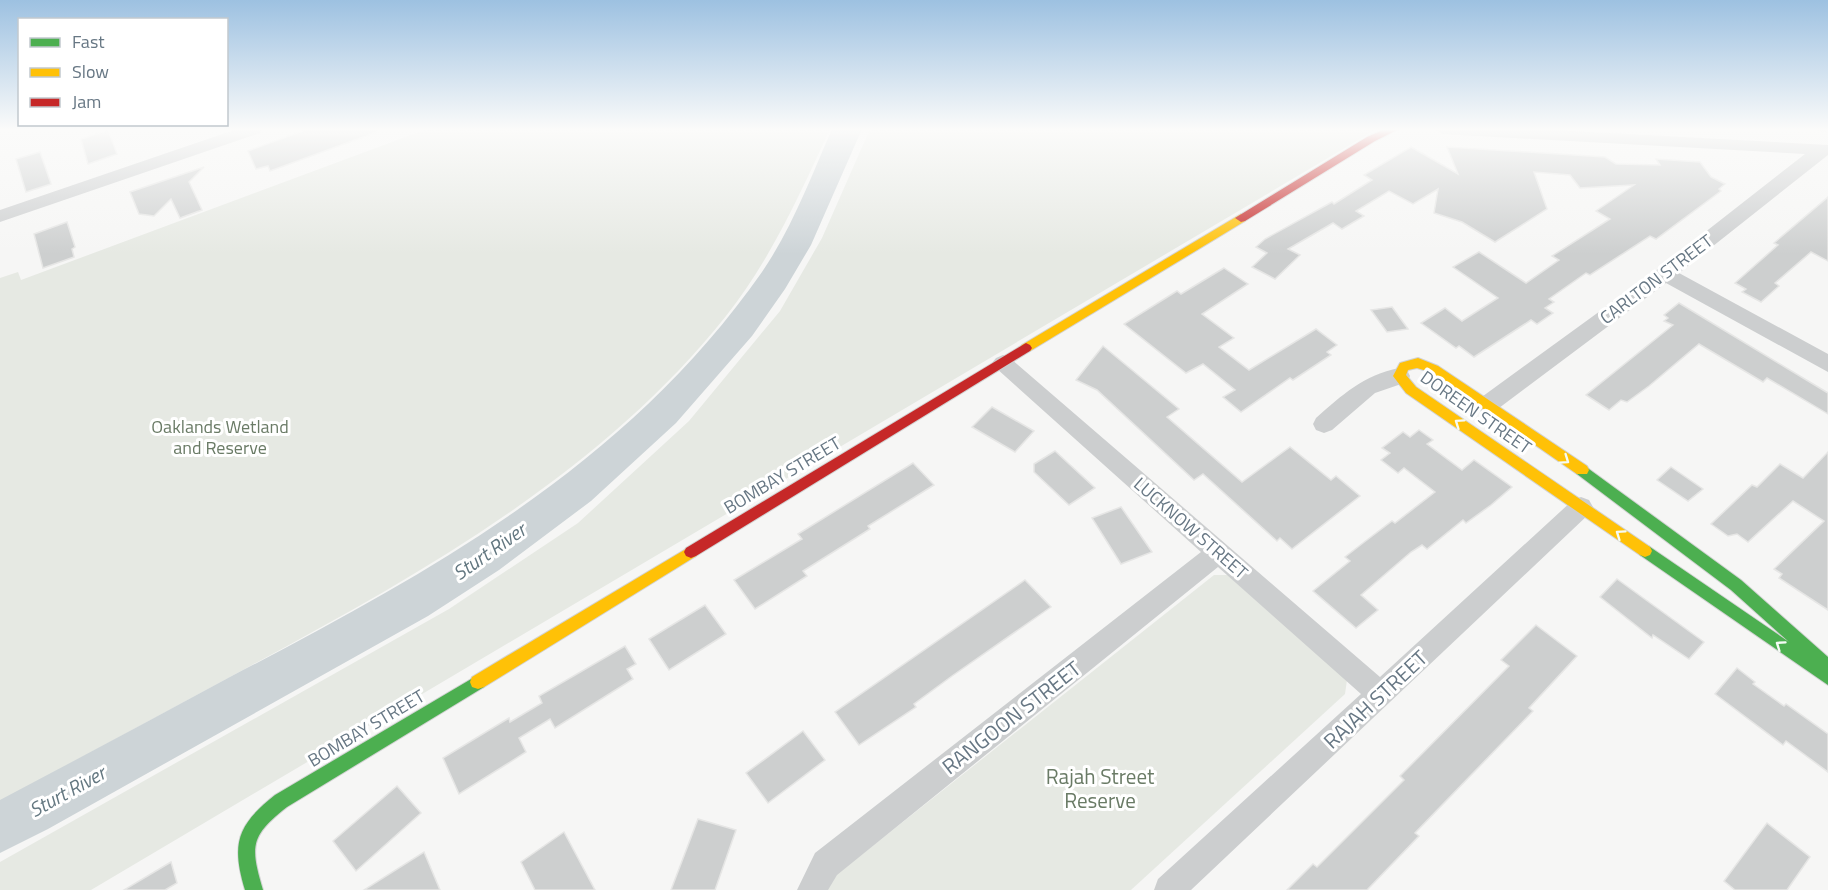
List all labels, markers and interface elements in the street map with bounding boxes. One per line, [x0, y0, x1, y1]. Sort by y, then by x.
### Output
legend [18, 18, 228, 126]
text: Fast [72, 28, 105, 55]
text: Slow [72, 58, 109, 85]
text: Jam [72, 88, 101, 115]
street label: CARLTON STREET [1594, 227, 1719, 331]
street label: DOREEN STREET [1415, 364, 1538, 461]
park label: Oaklands Wetland and Reserve [151, 413, 289, 461]
one-way arrow [1455, 419, 1466, 430]
street label: BOMBAY STREET [718, 429, 846, 521]
one-way arrow [1559, 453, 1570, 464]
street label: LUCKNOW STREET [1128, 471, 1254, 586]
water label: Sturt River [446, 513, 534, 588]
one-way arrow [1615, 530, 1626, 541]
one-way arrow [1776, 641, 1787, 652]
street label: RAJAH STREET [1316, 642, 1434, 756]
street label: RANGOON STREET [935, 652, 1087, 782]
street label: BOMBAY STREET [302, 682, 430, 774]
water label: Sturt River [23, 756, 113, 825]
park label: Rajah Street Reserve [1046, 760, 1155, 816]

